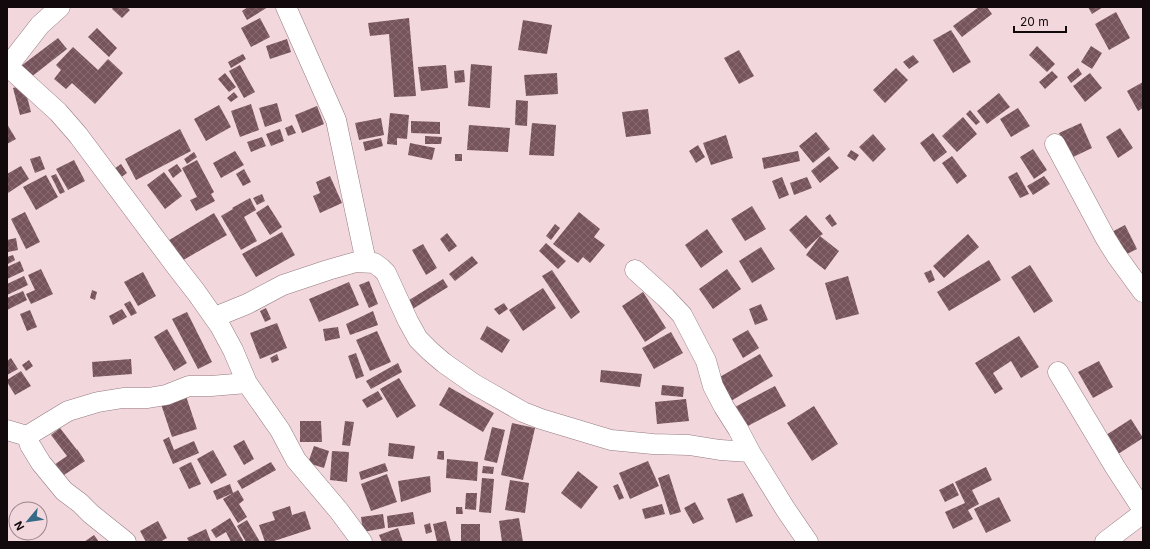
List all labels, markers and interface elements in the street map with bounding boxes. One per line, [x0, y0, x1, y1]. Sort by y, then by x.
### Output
scale bar [1014, 8, 1066, 34]
text: 20 m [1020, 14, 1049, 29]
north arrow [8, 501, 48, 541]
text: N [11, 519, 27, 533]

